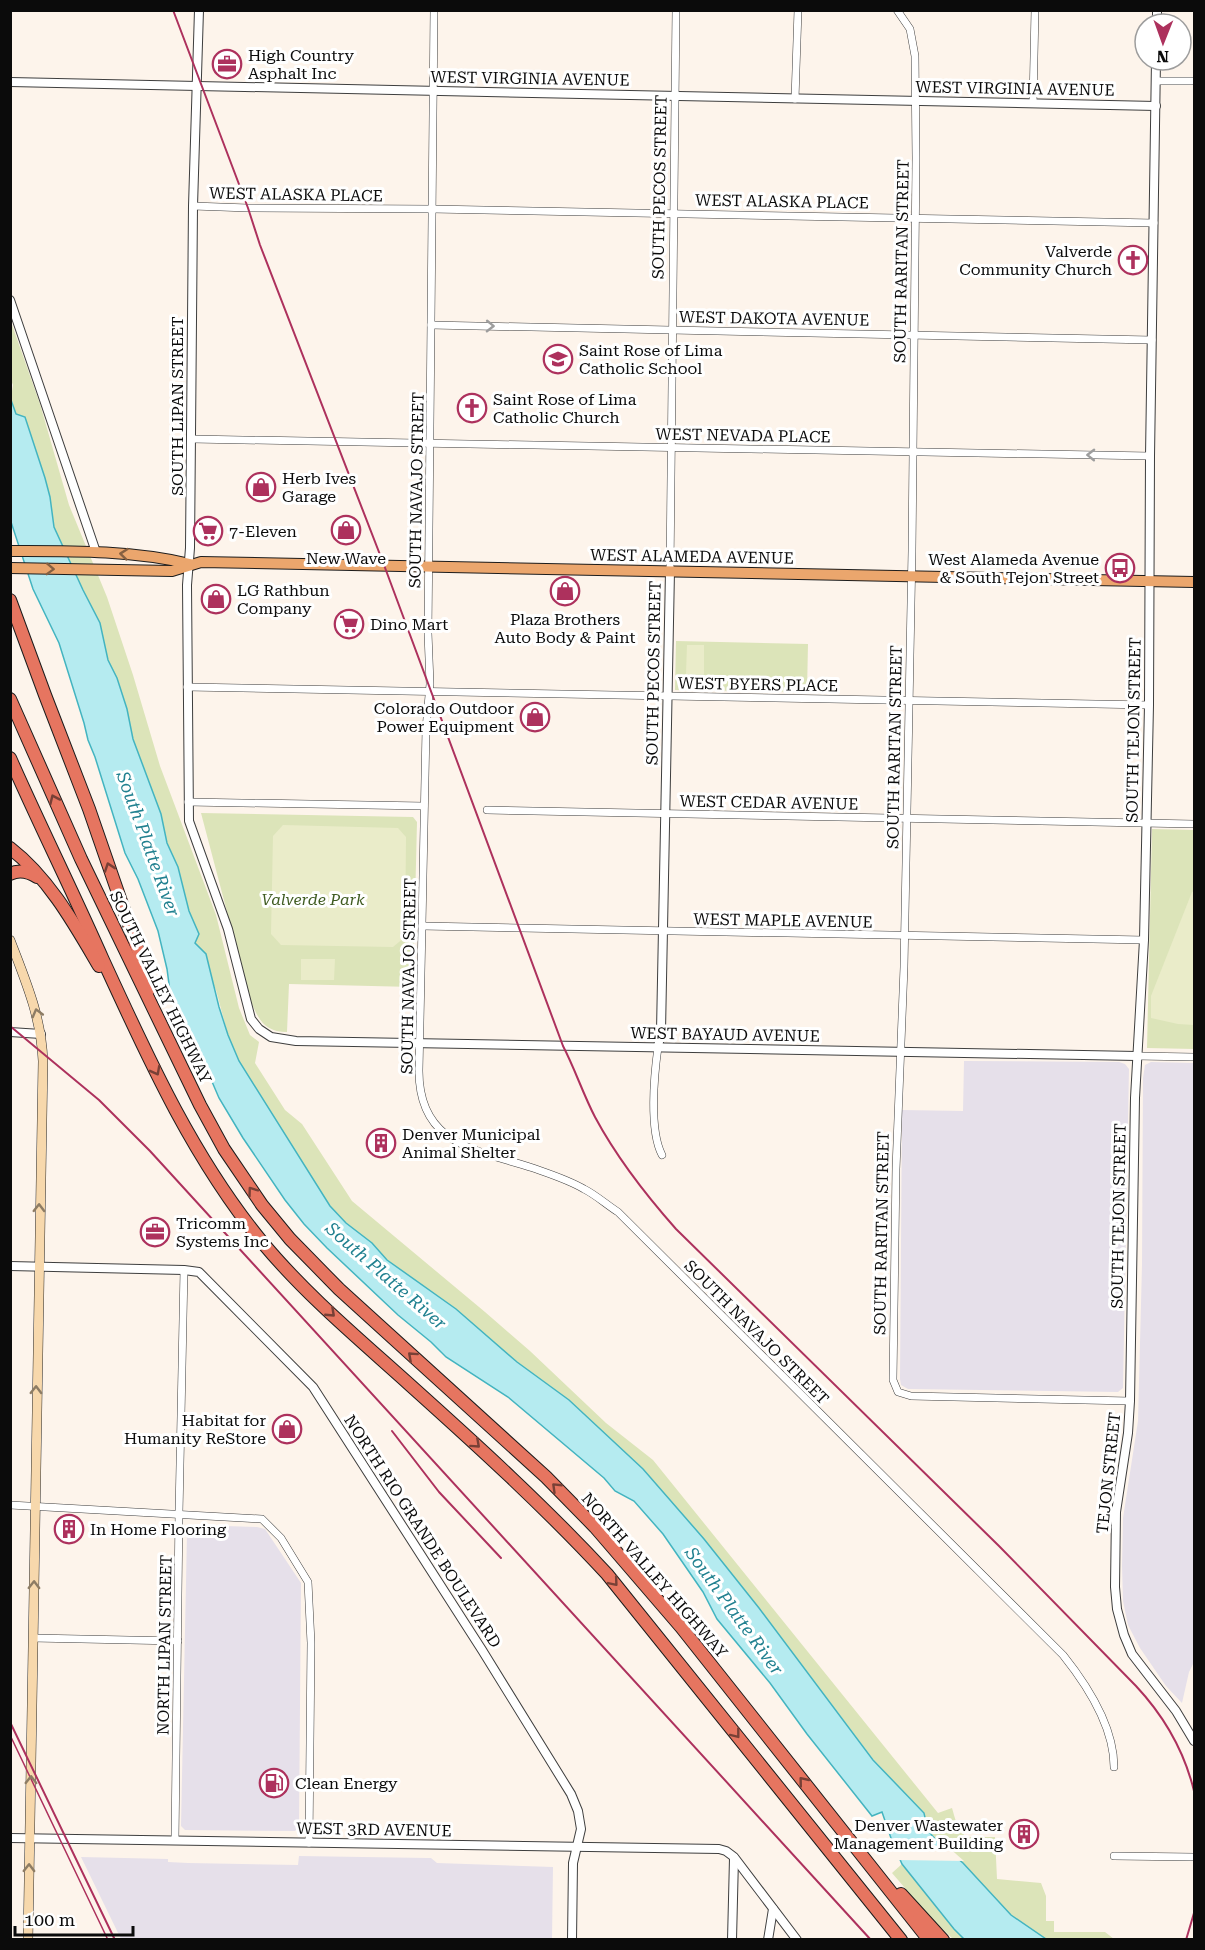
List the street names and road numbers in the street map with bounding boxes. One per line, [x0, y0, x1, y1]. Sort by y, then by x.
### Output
street label: WEST VIRGINIA AVENUE [430, 67, 630, 90]
street label: WEST VIRGINIA AVENUE [915, 77, 1115, 100]
street label: SOUTH PECOS STREET [648, 94, 671, 279]
street label: SOUTH RARITAN STREET [890, 159, 913, 363]
street label: WEST ALASKA PLACE [209, 183, 383, 206]
street label: WEST ALASKA PLACE [695, 190, 869, 213]
street label: WEST DAKOTA AVENUE [679, 307, 869, 330]
street label: SOUTH LIPAN STREET [168, 316, 187, 496]
street label: SOUTH NAVAJO STREET [405, 391, 428, 588]
street label: WEST NEVADA PLACE [655, 424, 831, 447]
street label: WEST ALAMEDA AVENUE [590, 545, 794, 568]
street label: SOUTH PECOS STREET [642, 580, 665, 765]
street label: SOUTH TEJON STREET [1122, 637, 1145, 823]
street label: SOUTH RARITAN STREET [883, 645, 906, 849]
street label: WEST BYERS PLACE [678, 674, 838, 695]
street label: WEST CEDAR AVENUE [679, 791, 859, 814]
street label: SOUTH NAVAJO STREET [397, 877, 420, 1074]
street label: SOUTH VALLEY HIGHWAY [106, 888, 216, 1087]
street label: WEST MAPLE AVENUE [693, 909, 873, 932]
street label: WEST BAYAUD AVENUE [630, 1023, 820, 1046]
street label: SOUTH TEJON STREET [1107, 1123, 1130, 1309]
street label: SOUTH RARITAN STREET [870, 1131, 893, 1335]
street label: SOUTH NAVAJO STREET [681, 1256, 833, 1409]
street label: NORTH RIO GRANDE BOULEVARD [340, 1411, 505, 1651]
street label: TEJON STREET [1093, 1411, 1124, 1535]
street label: NORTH VALLEY HIGHWAY [578, 1489, 732, 1662]
street label: NORTH LIPAN STREET [153, 1554, 176, 1735]
street label: WEST 3RD AVENUE [296, 1819, 452, 1840]

